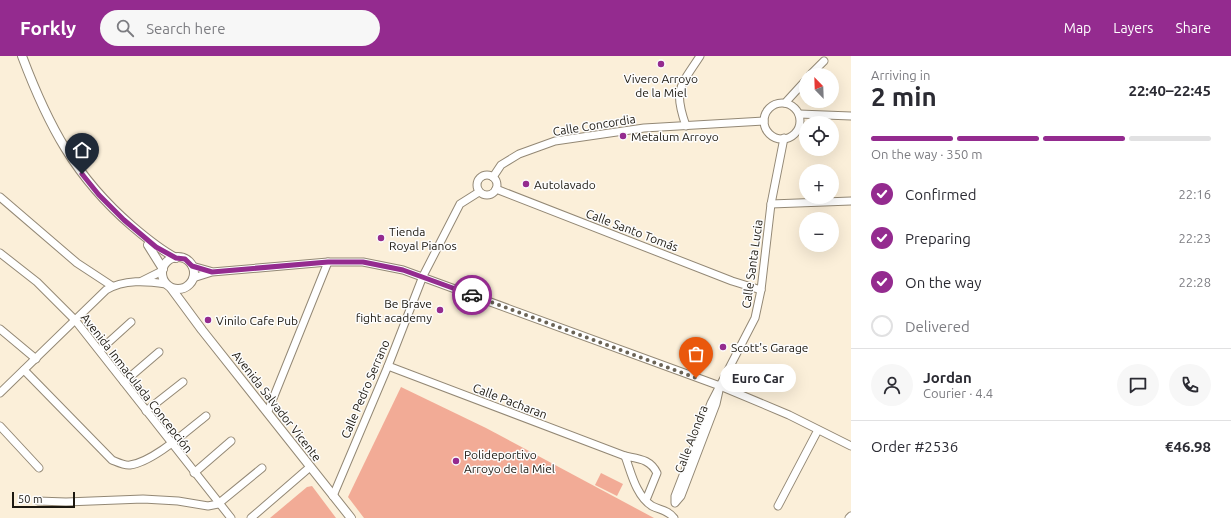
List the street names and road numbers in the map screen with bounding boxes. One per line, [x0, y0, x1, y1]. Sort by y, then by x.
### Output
street label: Calle Concordia [552, 112, 636, 138]
street label: Calle Santo Tomás [584, 206, 680, 254]
street label: Calle Santa Lucia [739, 219, 765, 309]
street label: Avenida Inmaculada Concepción [79, 311, 195, 455]
street label: Calle Pedro Serrano [338, 338, 392, 440]
street label: Avenida Salvador Vicente [230, 348, 324, 464]
street label: Calle Pacharan [471, 381, 549, 421]
street label: Calle Alondra [672, 403, 710, 475]

